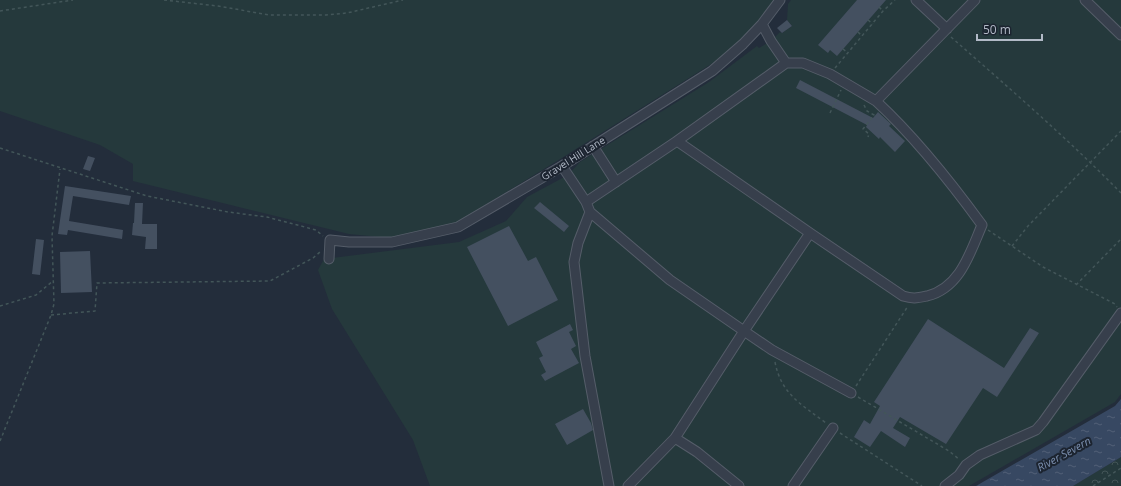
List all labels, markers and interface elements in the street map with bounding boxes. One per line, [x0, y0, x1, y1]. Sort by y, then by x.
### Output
scale bar [977, 16, 1042, 42]
text: 50 m [983, 21, 1011, 38]
street label: Gravel Hill Lane [538, 133, 608, 183]
water label: River Severn [1034, 433, 1093, 474]

